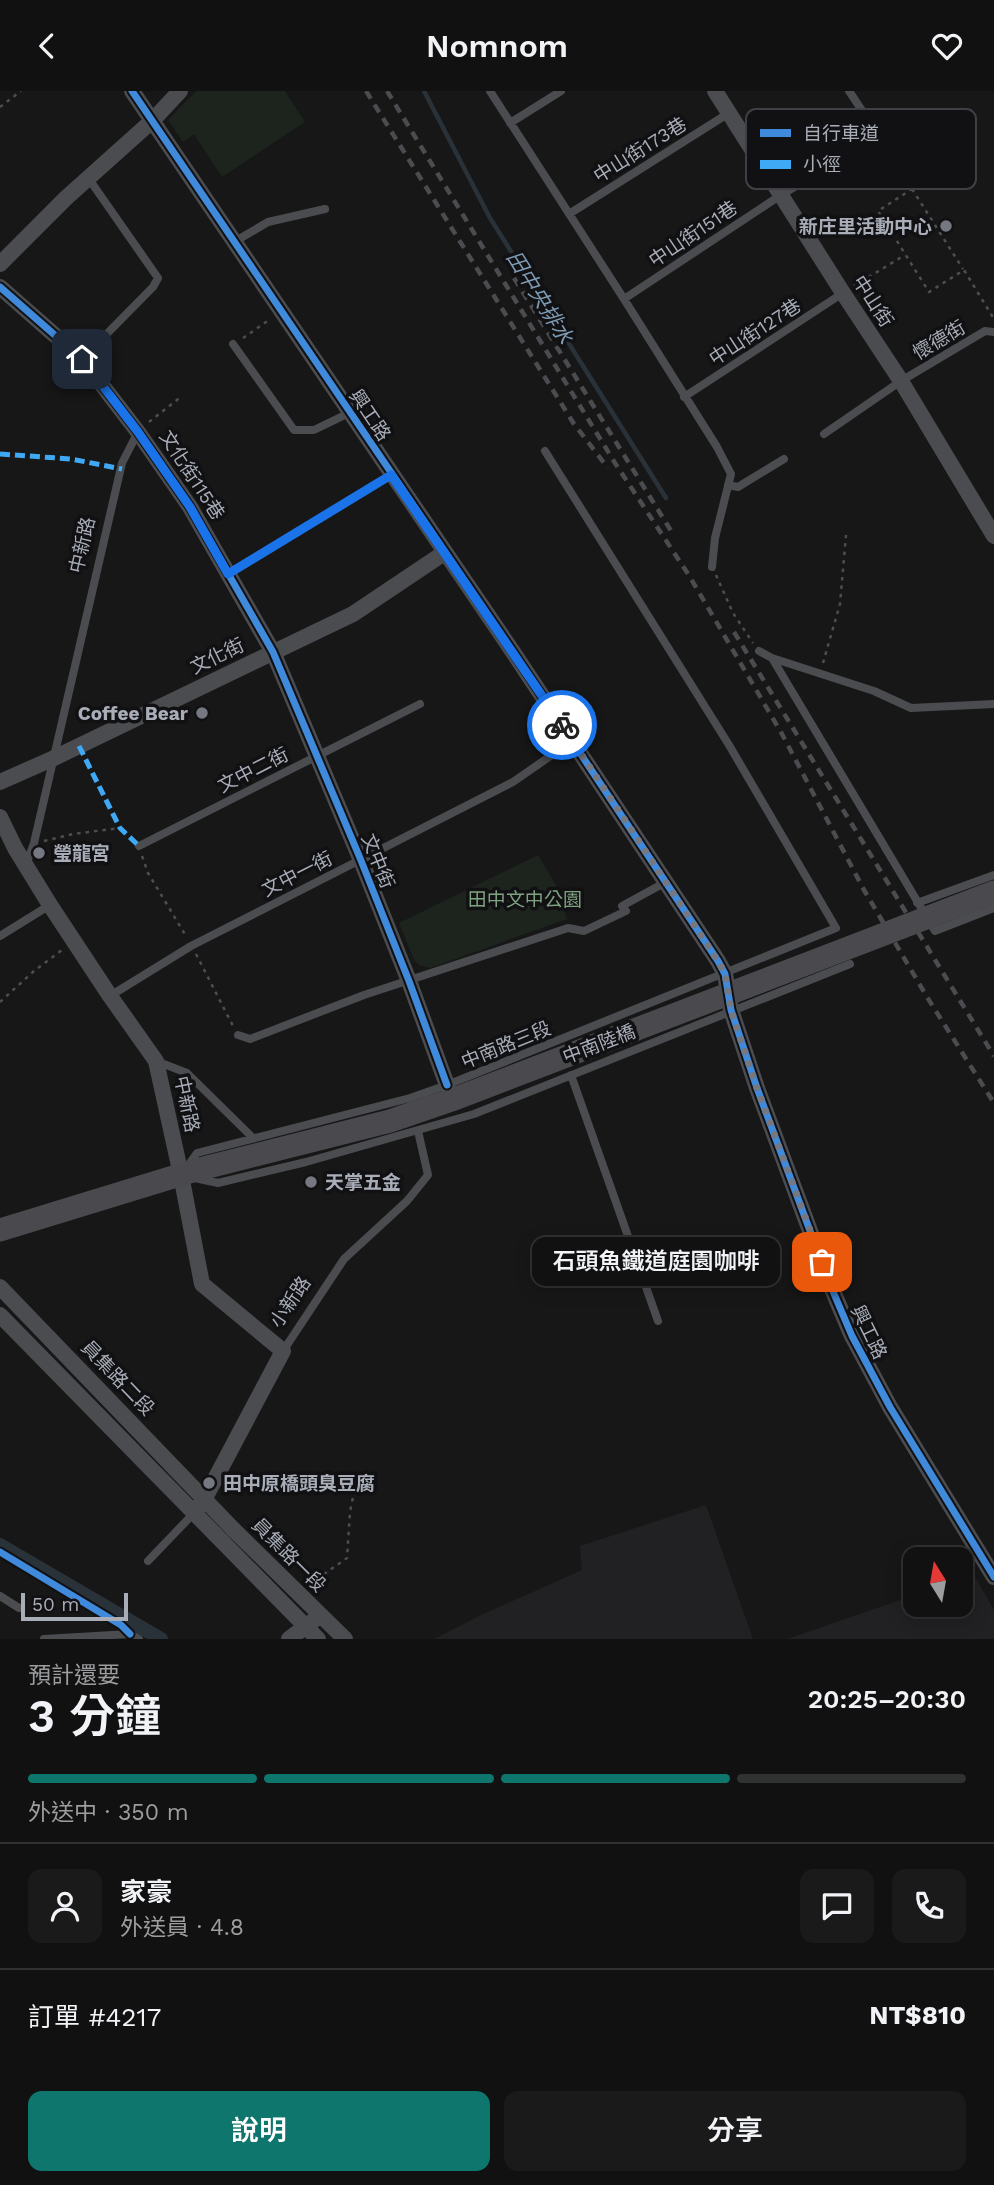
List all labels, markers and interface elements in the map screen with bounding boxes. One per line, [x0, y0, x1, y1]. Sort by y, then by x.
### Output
icon: back [28, 27, 66, 65]
text: Nomnom [426, 27, 568, 65]
icon: heart [928, 27, 966, 65]
legend [746, 109, 976, 189]
street label: 中山街173巷 [589, 112, 691, 188]
text: 自行車道 [803, 122, 879, 145]
text: 小徑 [803, 153, 841, 176]
street label: 中山街151巷 [644, 196, 742, 272]
place label: 新庄里活動中心 [799, 215, 932, 238]
marker: 新庄里活動中心 [938, 218, 954, 234]
water label: 田中央排水 [502, 246, 579, 349]
street label: 中山街 [848, 271, 898, 331]
street label: 中山街127巷 [705, 294, 805, 370]
street label: 懷德街 [909, 315, 969, 365]
pin [52, 329, 112, 389]
icon: home [63, 340, 101, 378]
street label: 興工路 [345, 385, 395, 445]
street label: 文化街115巷 [155, 426, 229, 524]
street label: 中新路 [64, 515, 100, 575]
street label: 文化街 [186, 633, 248, 679]
courier [527, 690, 597, 760]
place label: Coffee Bear [78, 702, 189, 725]
marker: Coffee Bear [194, 705, 210, 721]
icon: bike [543, 706, 581, 744]
street label: 文中二街 [214, 742, 292, 798]
street label: 文中街 [357, 830, 399, 892]
place label: 瑩龍宮 [53, 842, 110, 865]
marker: 瑩龍宮 [31, 845, 47, 861]
street label: 文中一街 [258, 846, 336, 902]
park label: 田中文中公園 [468, 888, 582, 911]
street label: 中南路三段 [458, 1017, 554, 1073]
street label: 中南陸橋 [559, 1020, 639, 1068]
street label: 中新路 [170, 1074, 204, 1134]
place label: 天掌五金 [325, 1171, 401, 1194]
marker: 天掌五金 [303, 1174, 319, 1190]
pin [792, 1232, 852, 1292]
callout: 石頭魚鐵道庭園咖啡 [532, 1237, 780, 1287]
icon: bag [803, 1243, 841, 1281]
text: 石頭魚鐵道庭園咖啡 [553, 1248, 760, 1275]
street label: 小新路 [265, 1272, 315, 1332]
street label: 興工路 [846, 1301, 892, 1363]
street label: 員集路二段 [77, 1336, 159, 1420]
place label: 田中原橋頭臭豆腐 [223, 1472, 375, 1495]
marker: 田中原橋頭臭豆腐 [201, 1475, 217, 1491]
street label: 員集路一段 [247, 1513, 331, 1597]
north arrow [903, 1547, 973, 1617]
map controls [903, 1547, 973, 1617]
scale bar [21, 1590, 128, 1622]
text: 50 m [32, 1593, 79, 1616]
text: 預計還要 [28, 1662, 120, 1689]
text: 20:25–20:30 [808, 1684, 966, 1714]
text: 3 分鐘 [28, 1689, 161, 1743]
text: 外送中 · 350 m [28, 1799, 189, 1826]
button: person [28, 1869, 102, 1943]
button: chat [800, 1869, 874, 1943]
button: phone [892, 1869, 966, 1943]
text: 家豪 [120, 1877, 172, 1907]
text: 外送員 · 4.8 [120, 1914, 244, 1941]
text: NT$810 [869, 2000, 966, 2030]
text: 訂單 #4217 [28, 2002, 161, 2032]
button: 說明 [28, 2091, 490, 2171]
button: 分享 [504, 2091, 966, 2171]

